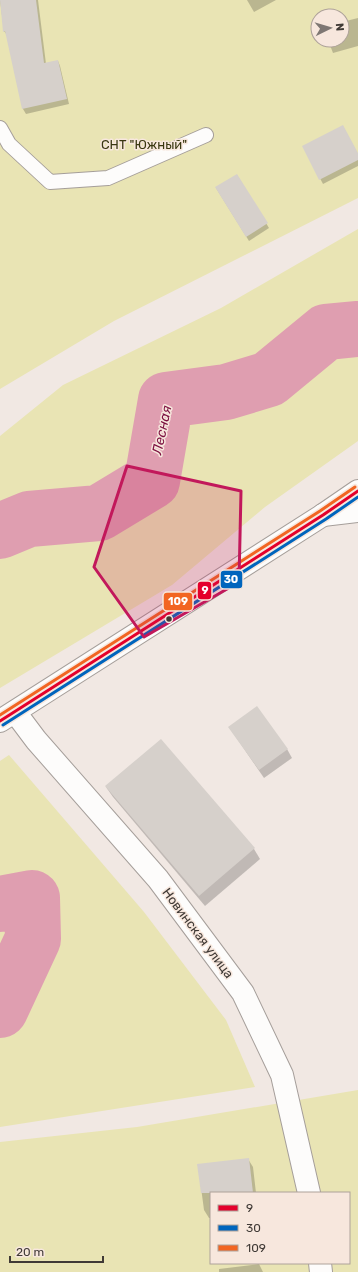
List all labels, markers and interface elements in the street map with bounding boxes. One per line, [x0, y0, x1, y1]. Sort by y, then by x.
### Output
north arrow [310, 8, 350, 48]
text: N [333, 23, 346, 32]
park label: СНТ "Южный" [101, 137, 187, 152]
water label: Лесная [148, 404, 176, 457]
line badge: 30 [220, 570, 243, 589]
text: 30 [224, 573, 238, 586]
line badge: 9 [197, 581, 212, 600]
text: 9 [201, 584, 209, 597]
line badge: 109 [163, 592, 193, 611]
text: 109 [168, 595, 188, 608]
unlabelled marker [164, 614, 174, 624]
street label: Новинская улица [159, 885, 237, 981]
legend [210, 1192, 350, 1264]
text: 9 [246, 1201, 253, 1215]
text: 30 [246, 1221, 261, 1235]
scale bar [10, 1238, 103, 1264]
text: 109 [246, 1241, 266, 1255]
text: 20 m [16, 1245, 44, 1259]

